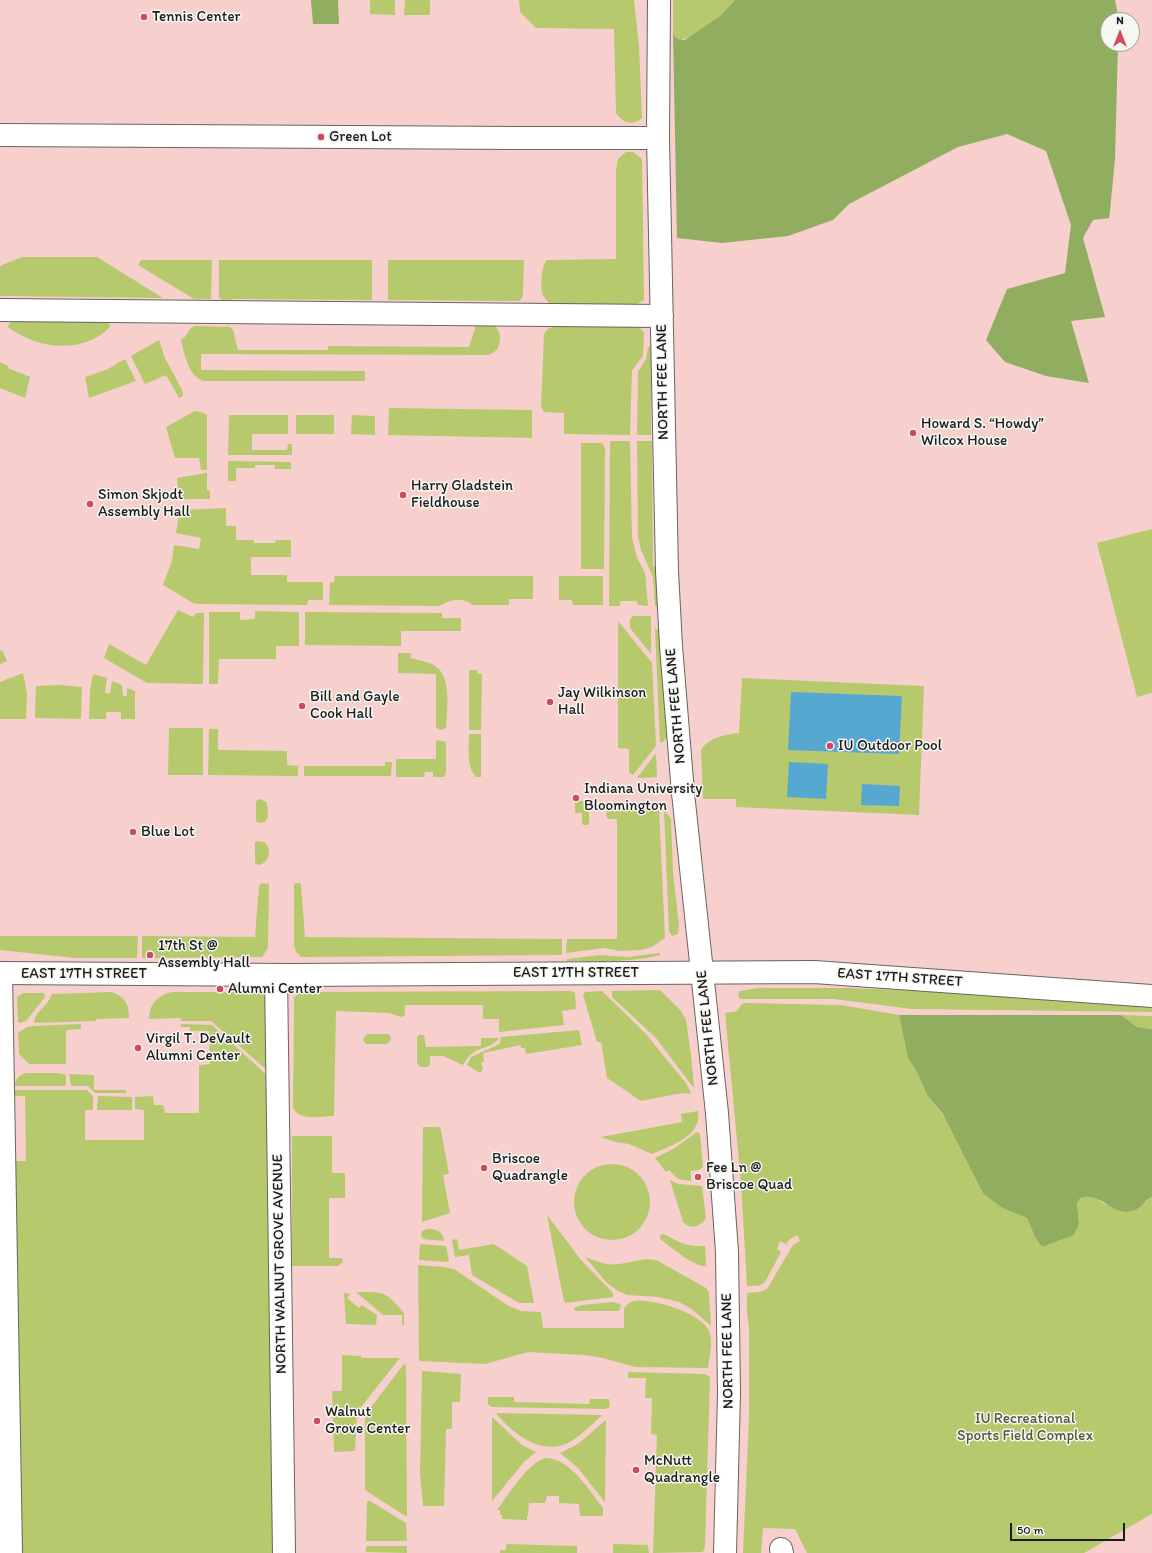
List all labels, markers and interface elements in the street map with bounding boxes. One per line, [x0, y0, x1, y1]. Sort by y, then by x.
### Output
place label: Tennis Center [152, 8, 240, 26]
marker: Tennis Center [139, 12, 149, 22]
north arrow [1100, 12, 1140, 52]
text: N [1116, 14, 1124, 27]
place label: Green Lot [329, 128, 392, 146]
marker: Green Lot [316, 132, 326, 142]
street label: NORTH FEE LANE [653, 324, 673, 440]
place label: Howard S. “Howdy” Wilcox House [921, 415, 1044, 450]
marker: Howard S. “Howdy” Wilcox House [908, 428, 918, 438]
place label: Harry Gladstein Fieldhouse [411, 477, 513, 512]
place label: Simon Skjodt Assembly Hall [98, 486, 190, 521]
marker: Harry Gladstein Fieldhouse [398, 490, 408, 500]
marker: Simon Skjodt Assembly Hall [85, 499, 95, 509]
street label: NORTH FEE LANE [662, 647, 690, 765]
place label: Jay Wilkinson Hall [558, 684, 646, 719]
place label: Bill and Gayle Cook Hall [310, 688, 400, 723]
marker: Jay Wilkinson Hall [545, 697, 555, 707]
marker: Bill and Gayle Cook Hall [297, 701, 307, 711]
place label: IU Outdoor Pool [838, 737, 942, 755]
marker: IU Outdoor Pool [825, 741, 835, 751]
place label: Indiana University Bloomington [584, 780, 702, 815]
marker: Indiana University Bloomington [571, 793, 581, 803]
place label: Blue Lot [141, 823, 195, 841]
marker: Blue Lot [128, 827, 138, 837]
place label: 17th St @ Assembly Hall [158, 937, 250, 972]
marker: 17th St @ Assembly Hall [145, 950, 155, 960]
street label: EAST 17TH STREET [513, 964, 639, 982]
street label: EAST 17TH STREET [21, 965, 147, 983]
street label: EAST 17TH STREET [837, 965, 963, 991]
street label: NORTH FEE LANE [693, 969, 723, 1087]
place label: Alumni Center [228, 980, 322, 998]
marker: Alumni Center [215, 984, 225, 994]
place label: Virgil T. DeVault Alumni Center [146, 1030, 251, 1065]
marker: Virgil T. DeVault Alumni Center [133, 1043, 143, 1053]
place label: Briscoe Quadrangle [492, 1150, 568, 1185]
street label: NORTH WALNUT GROVE AVENUE [269, 1154, 291, 1374]
place label: Fee Ln @ Briscoe Quad [706, 1159, 792, 1194]
marker: Briscoe Quadrangle [479, 1163, 489, 1173]
marker: Fee Ln @ Briscoe Quad [693, 1172, 703, 1182]
street label: NORTH FEE LANE [718, 1293, 738, 1409]
place label: Walnut Grove Center [325, 1403, 410, 1438]
park label: IU Recreational Sports Field Complex [957, 1410, 1093, 1445]
marker: Walnut Grove Center [312, 1416, 322, 1426]
place label: McNutt Quadrangle [644, 1452, 720, 1487]
marker: McNutt Quadrangle [631, 1465, 641, 1475]
scale bar [1012, 1515, 1127, 1541]
text: 50 m [1017, 1523, 1043, 1537]

